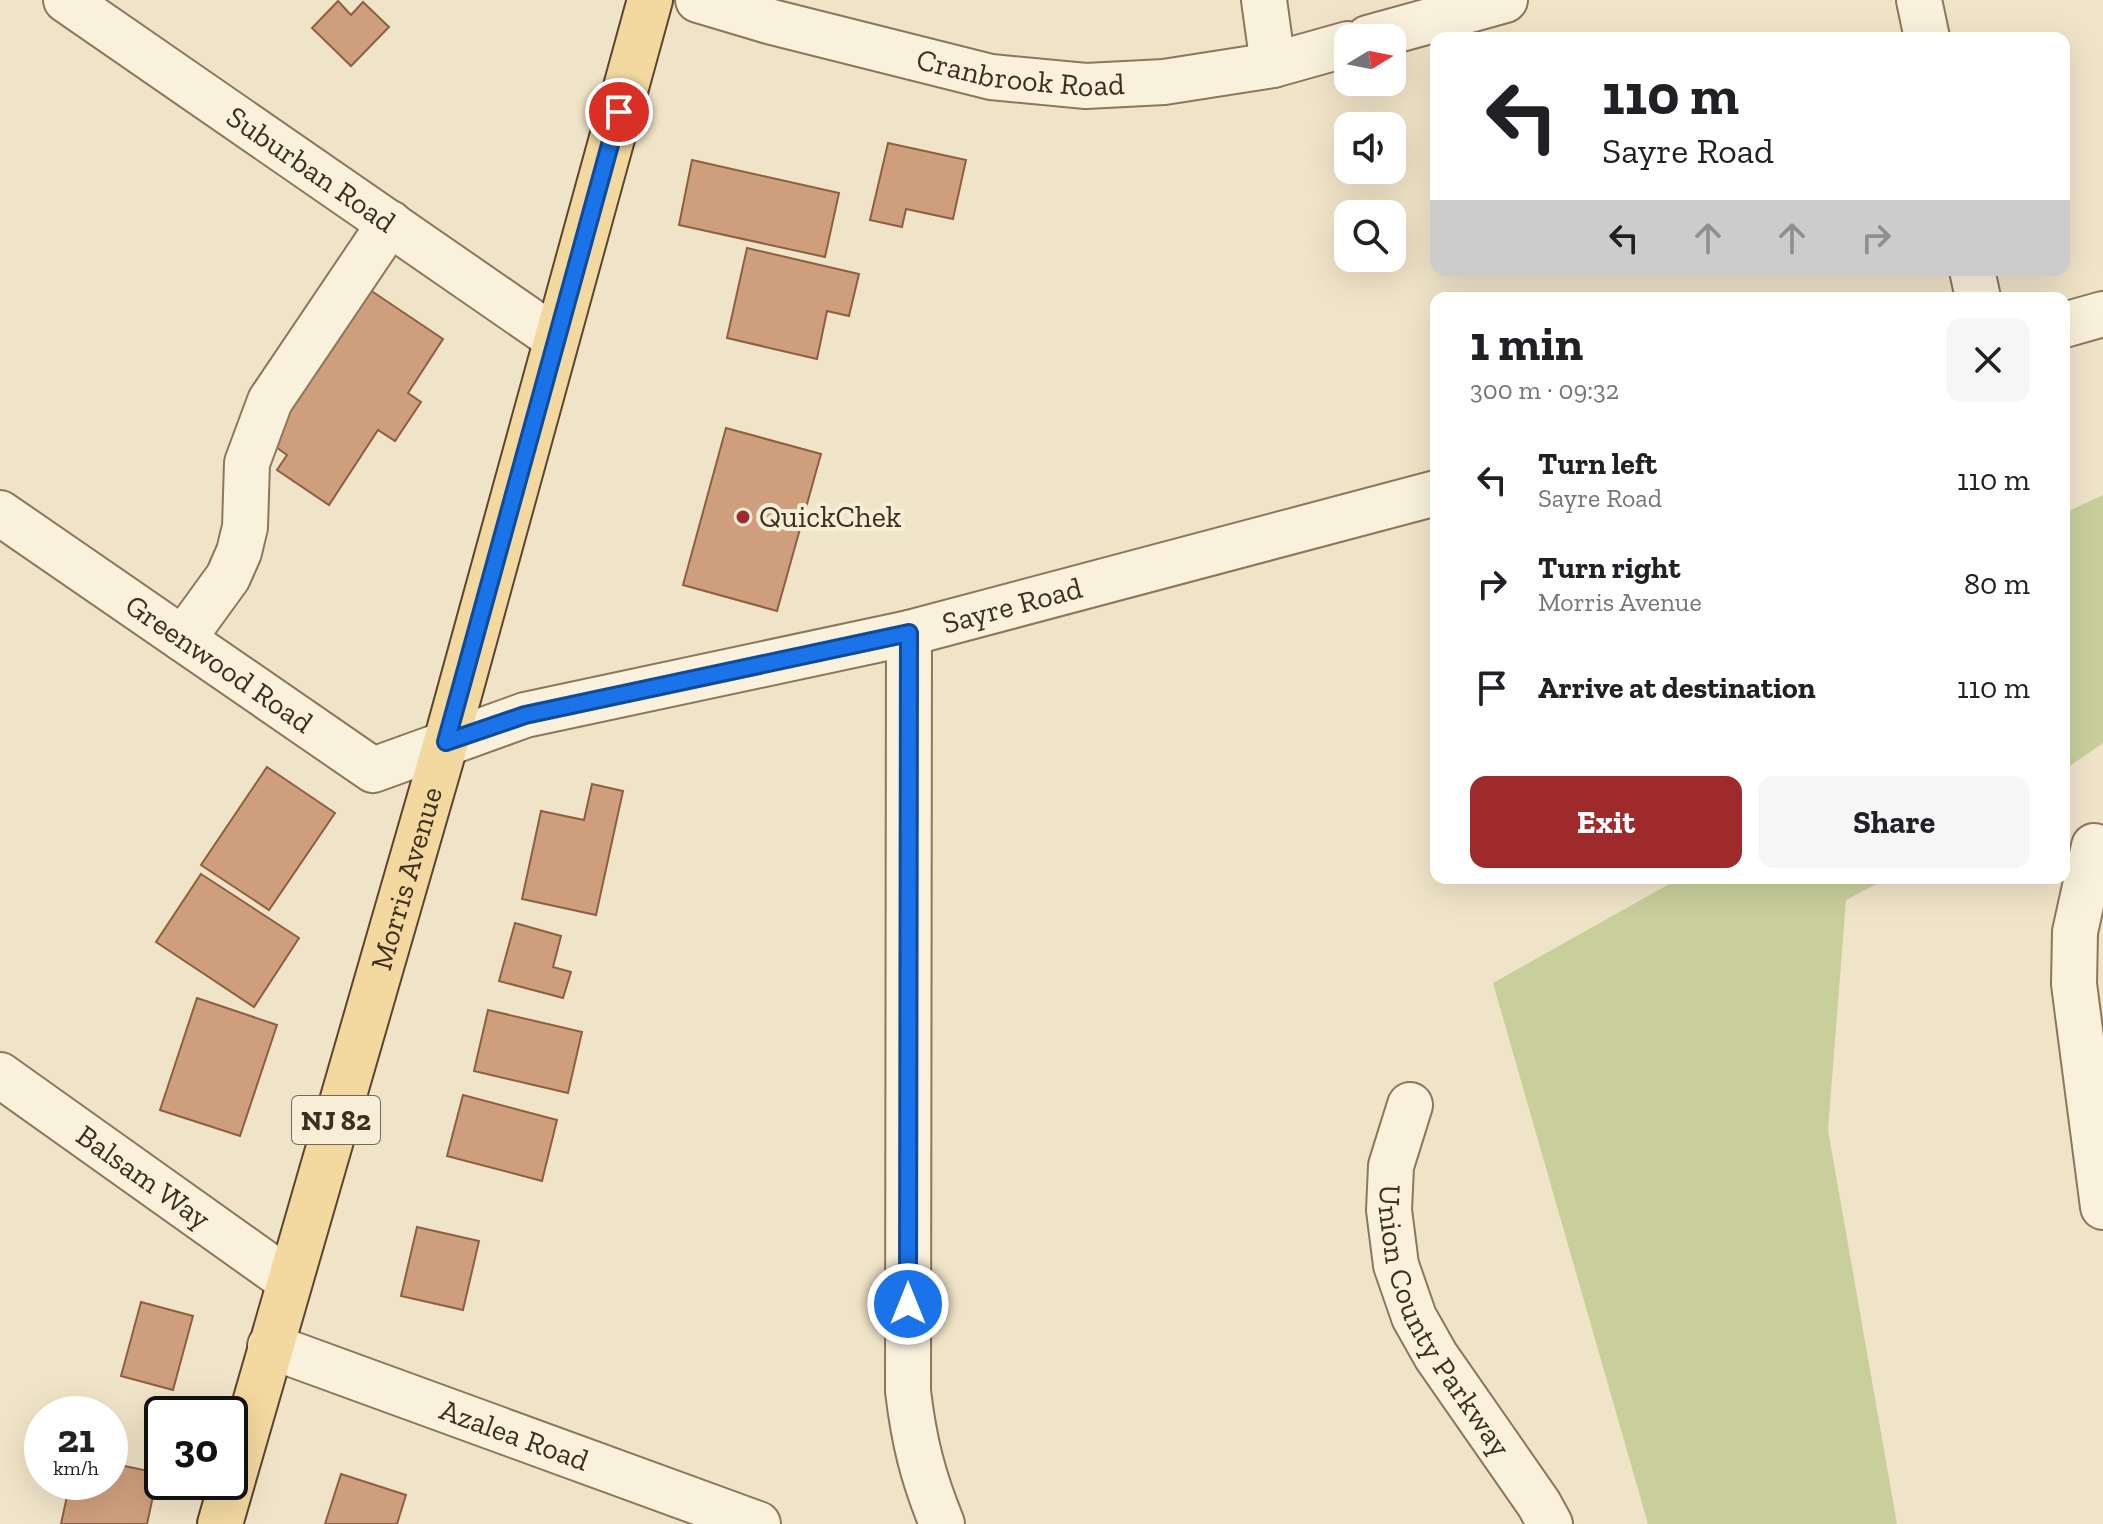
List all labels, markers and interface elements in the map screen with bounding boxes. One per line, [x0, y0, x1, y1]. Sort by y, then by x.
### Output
north arrow [1334, 24, 1406, 96]
map controls [1334, 24, 1406, 272]
street label: Cranbrook Road [913, 41, 1126, 105]
text: 110 m [1602, 61, 1739, 128]
icon: left [1470, 64, 1574, 168]
pin [585, 78, 653, 146]
icon: arrive [597, 90, 641, 134]
street label: Suburban Road [220, 99, 403, 241]
button: sound [1334, 112, 1406, 184]
text: Sayre Road [1602, 129, 1774, 172]
button: search [1334, 200, 1406, 272]
icon: left [1602, 216, 1646, 260]
icon: ahead [1686, 216, 1730, 260]
icon: ahead [1770, 216, 1814, 260]
icon: right [1854, 216, 1898, 260]
text: 1 min [1470, 315, 1583, 372]
button: close [1946, 318, 2030, 402]
text: 300 m · 09:32 [1470, 374, 1619, 406]
text: Turn left [1538, 446, 1657, 482]
icon: left [1470, 458, 1514, 502]
text: 110 m [1957, 462, 2030, 498]
text: Sayre Road [1538, 482, 1662, 514]
place label: QuickChek [759, 499, 902, 535]
marker: QuickChek [734, 508, 752, 526]
text: Turn right [1538, 550, 1680, 586]
icon: right [1470, 562, 1514, 606]
text: 80 m [1964, 566, 2030, 602]
street label: Sayre Road [938, 570, 1087, 641]
text: Morris Avenue [1538, 586, 1702, 618]
street label: Greenwood Road [118, 587, 320, 741]
icon: arrive [1470, 666, 1514, 710]
text: Arrive at destination [1538, 670, 1815, 706]
text: 110 m [1957, 670, 2030, 706]
button: Exit [1470, 776, 1742, 868]
button: Share [1758, 776, 2030, 868]
street label: Morris Avenue [363, 783, 450, 974]
road number: NJ 82 [292, 1096, 380, 1144]
street label: Balsam Way [69, 1117, 218, 1237]
street label: Union County Parkway [1371, 1184, 1519, 1464]
position arrow [866, 1262, 950, 1346]
street label: Azalea Road [435, 1391, 594, 1479]
speed limit sign: 30 [144, 1396, 248, 1500]
text: 21 [57, 1414, 95, 1462]
text: km/h [53, 1456, 99, 1480]

